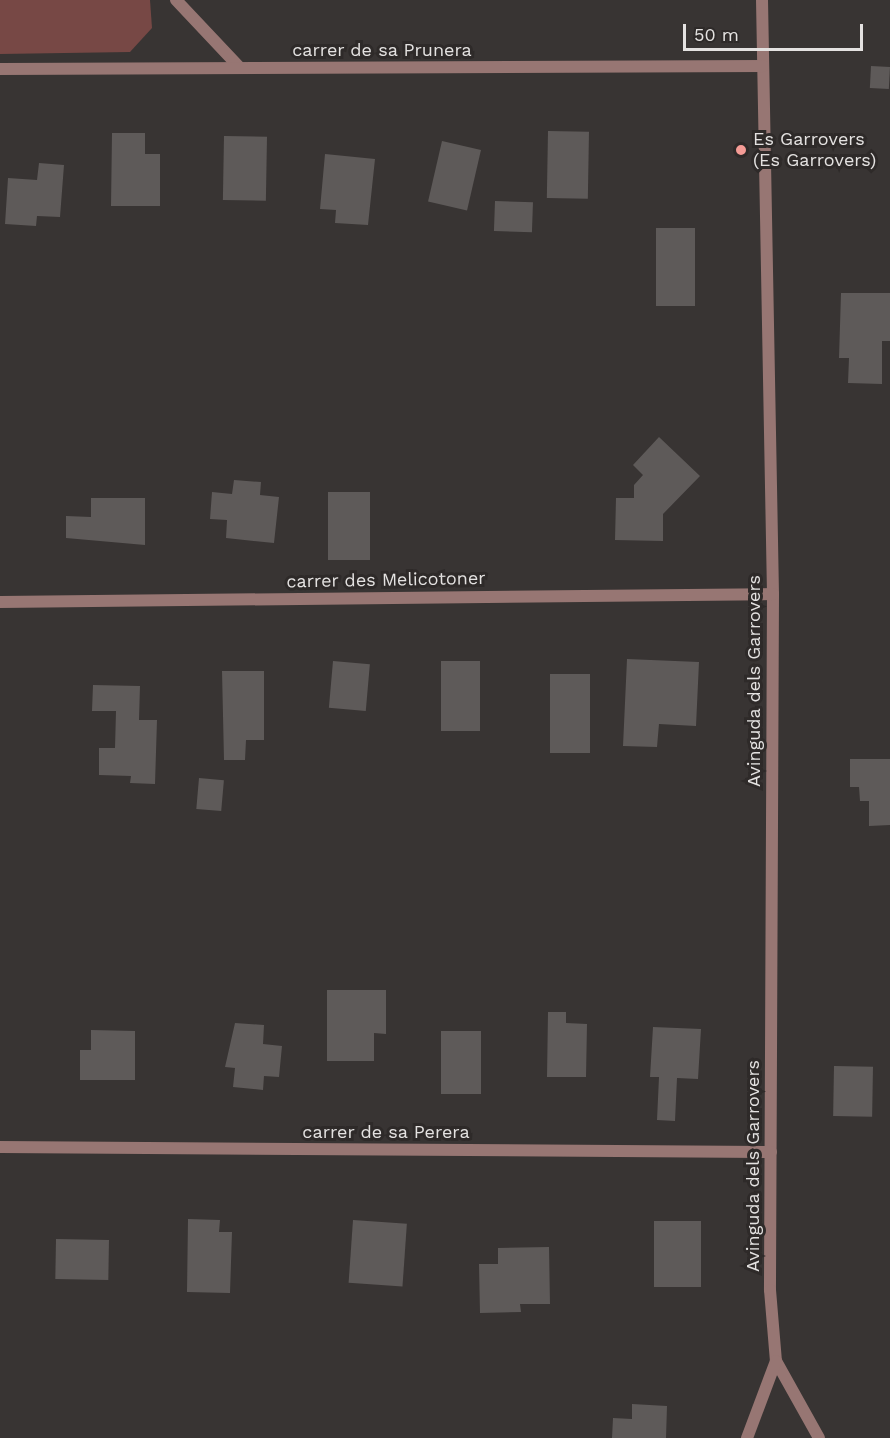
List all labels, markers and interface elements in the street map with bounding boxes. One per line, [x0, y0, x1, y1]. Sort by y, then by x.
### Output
scale bar [686, 12, 866, 50]
text: 50 m [694, 24, 739, 45]
street label: carrer de sa Prunera [292, 39, 472, 61]
place label: Es Garrovers (Es Garrovers) [753, 129, 876, 172]
marker: Es Garrovers (Es Garrovers) [734, 143, 748, 157]
street label: carrer des Melicotoner [286, 567, 486, 593]
street label: Avinguda dels Garrovers [743, 575, 765, 787]
street label: Avinguda dels Garrovers [742, 1060, 764, 1272]
street label: carrer de sa Perera [302, 1121, 470, 1143]

